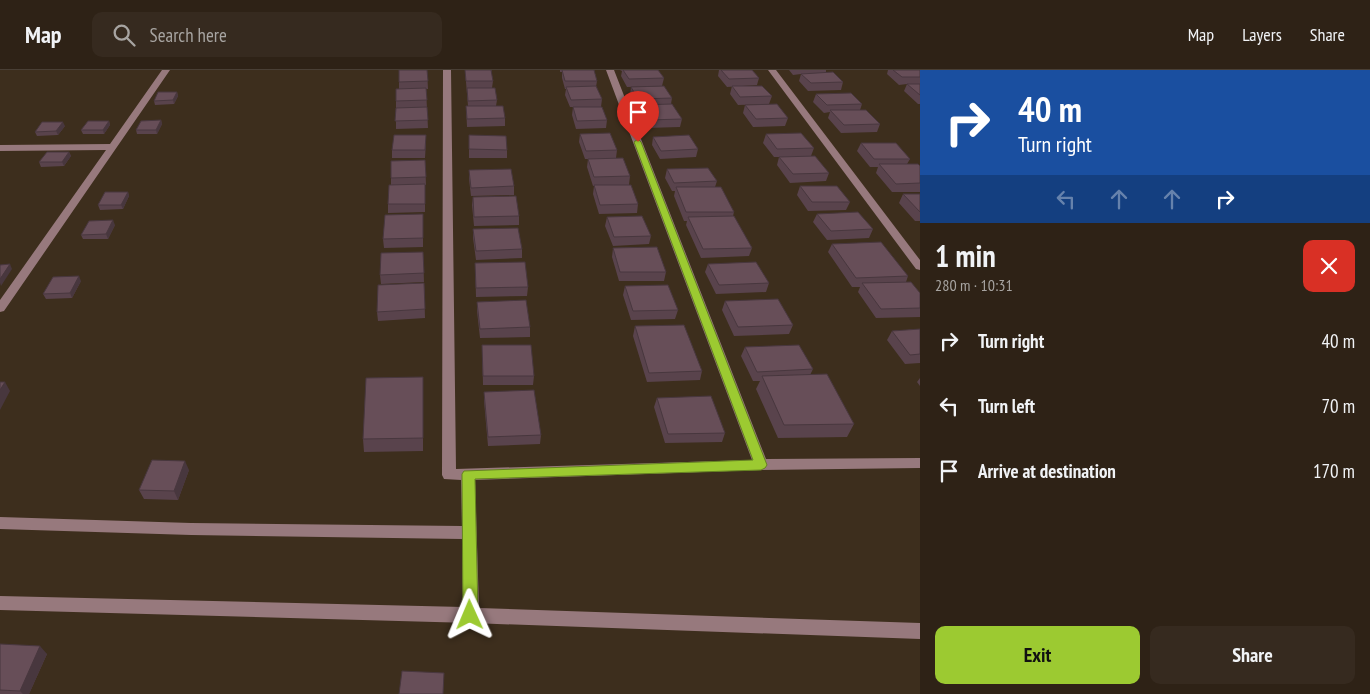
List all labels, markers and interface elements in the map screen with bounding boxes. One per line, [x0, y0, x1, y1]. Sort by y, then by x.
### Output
search box [92, 12, 442, 57]
text: Map [25, 19, 62, 50]
icon: search [110, 21, 138, 49]
text: Search here [150, 23, 227, 47]
text: Map [1188, 23, 1214, 46]
text: Layers [1242, 23, 1282, 46]
text: Share [1310, 23, 1345, 46]
text: 40 m [1018, 86, 1082, 132]
icon: right [935, 90, 1000, 155]
pin [617, 91, 659, 142]
icon: arrive [624, 98, 652, 126]
text: Turn right [1018, 130, 1092, 158]
icon: left [1052, 185, 1080, 213]
icon: ahead [1105, 185, 1133, 213]
icon: ahead [1158, 185, 1186, 213]
icon: right [1211, 185, 1239, 213]
text: 1 min [935, 236, 996, 275]
button: close [1303, 240, 1355, 292]
text: 280 m · 10:31 [935, 275, 1013, 295]
icon: right [935, 327, 963, 355]
text: Turn right [978, 329, 1044, 353]
text: 40 m [1322, 329, 1355, 353]
icon: left [935, 392, 963, 420]
text: Turn left [978, 394, 1035, 418]
text: 70 m [1322, 394, 1355, 418]
icon: arrive [935, 457, 963, 485]
text: Arrive at destination [978, 459, 1116, 483]
text: 170 m [1313, 459, 1355, 483]
position arrow [443, 588, 495, 640]
button: Exit [935, 626, 1140, 684]
button: Share [1150, 626, 1355, 684]

